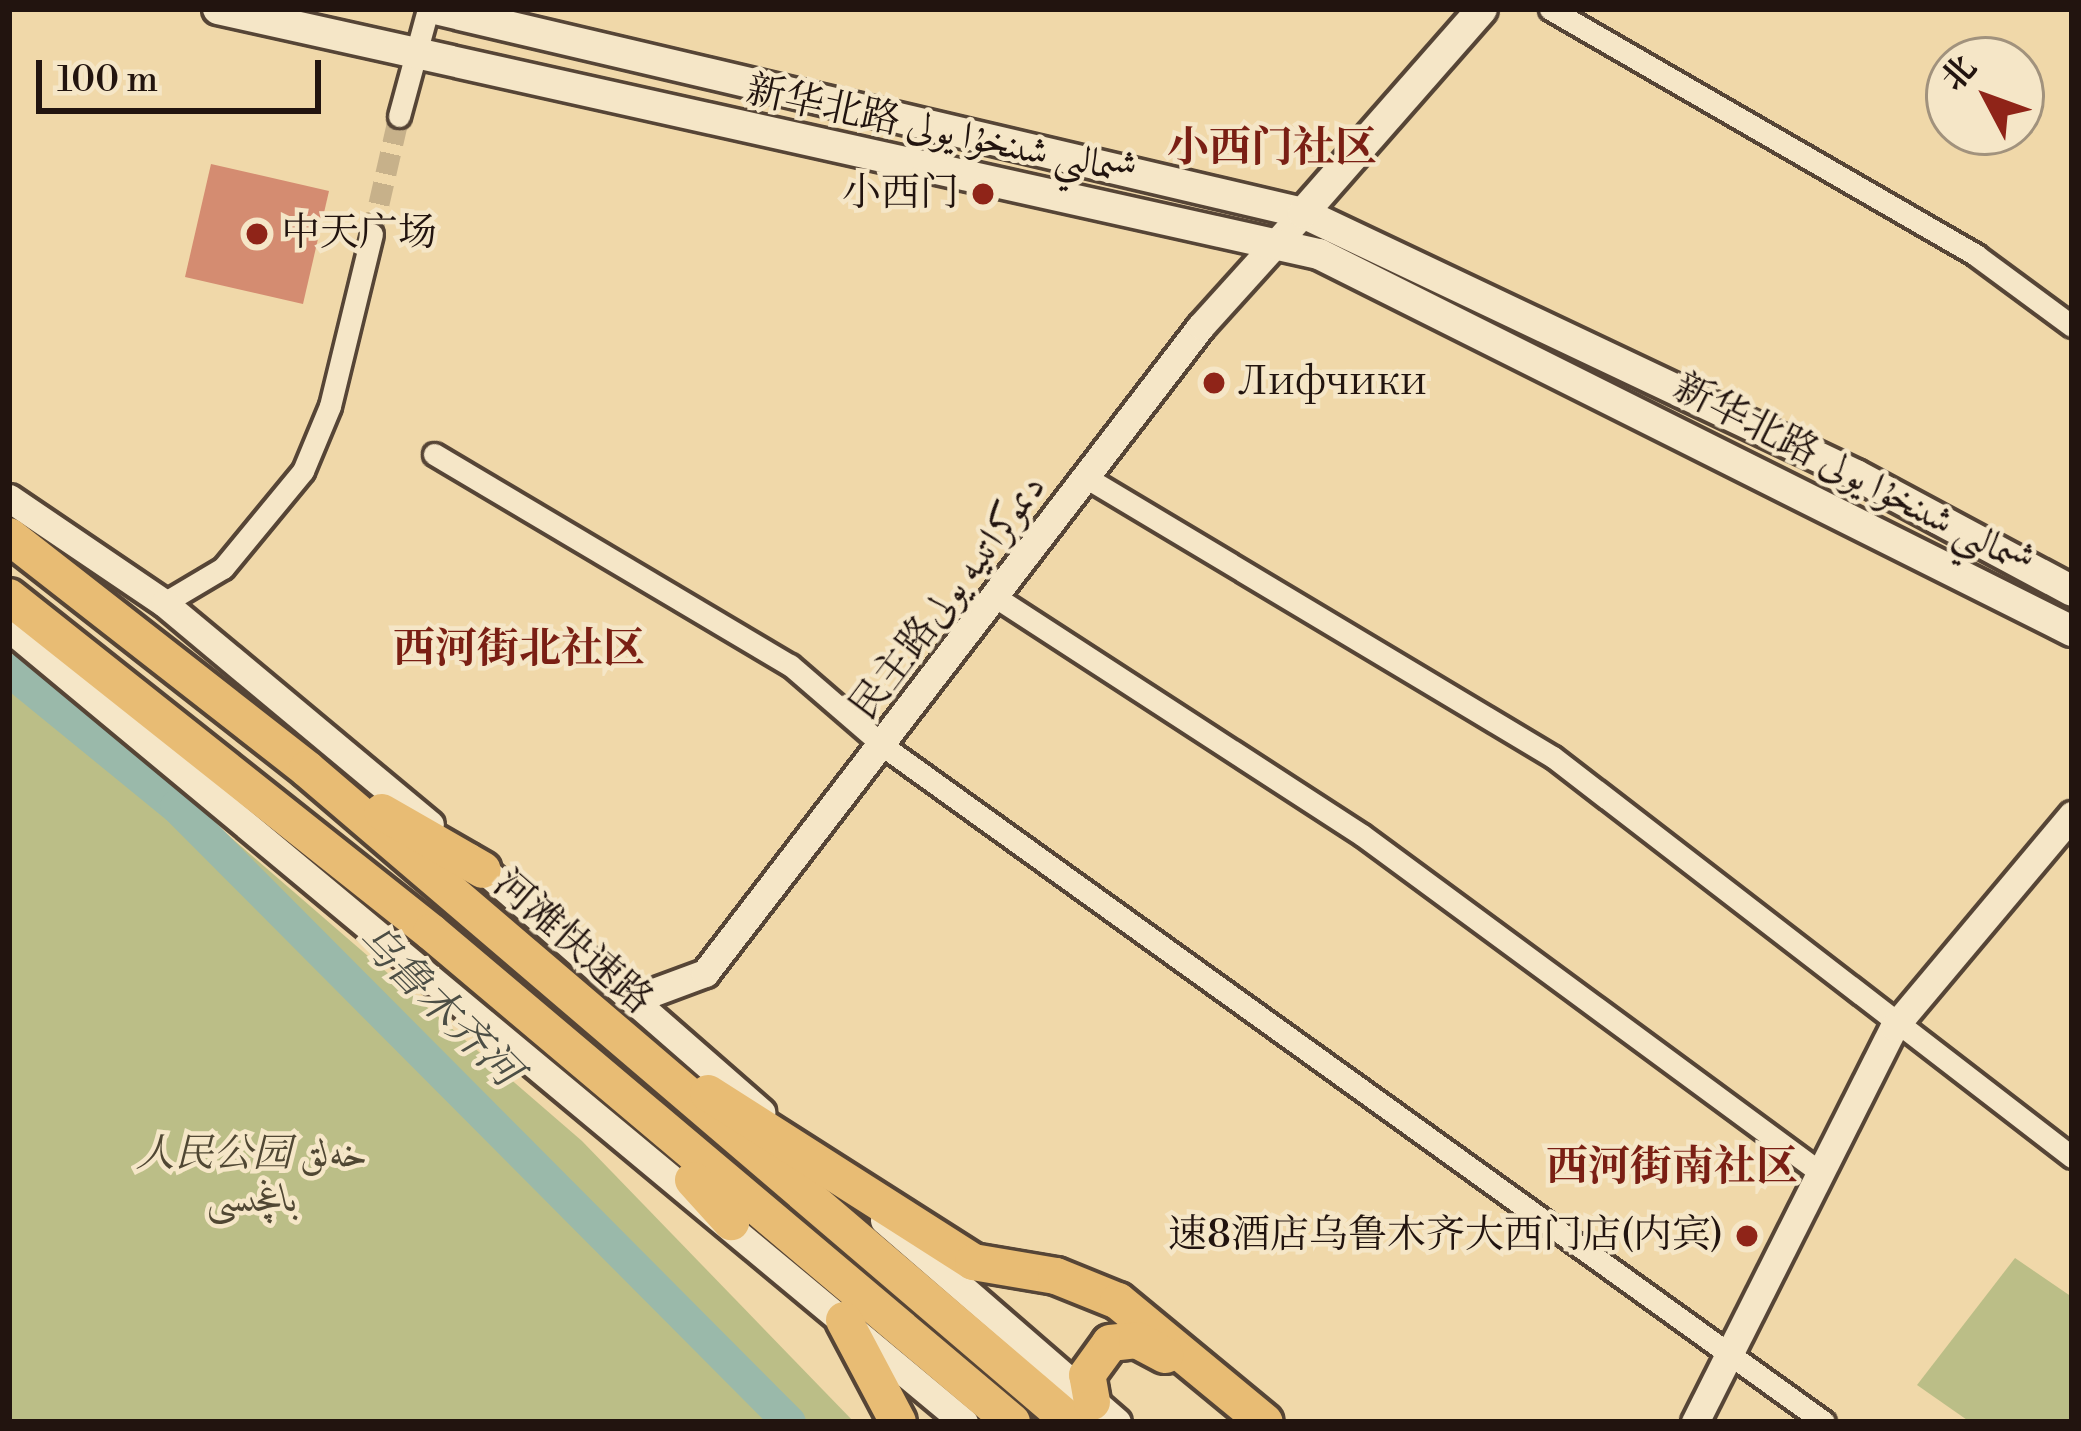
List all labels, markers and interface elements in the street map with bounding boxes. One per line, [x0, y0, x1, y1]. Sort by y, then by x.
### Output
scale bar [42, 36, 327, 110]
north arrow [1925, 36, 2045, 156]
text: 北 [1933, 48, 1986, 100]
text: 100 m [57, 58, 158, 103]
street label: 新华北路 شىمالىي شىنخۇا يولى [742, 68, 1140, 196]
district label: 小西门社区 [1167, 124, 1377, 174]
place label: 小西门 [842, 171, 959, 217]
marker: 小西门 [970, 181, 996, 207]
place label: 中天广场 [281, 211, 437, 257]
marker: 中天广场 [244, 221, 270, 247]
place label: Лифчики [1238, 360, 1427, 406]
street label: 新华北路 شىمالىي شىنخۇا يولى [1665, 365, 2041, 587]
marker: Лифчики [1201, 370, 1227, 396]
street label: 民主路دىموكراتىيە يولى [841, 466, 1057, 730]
district label: 西河街北社区 [393, 625, 645, 675]
street label: 河滩快速路 [483, 861, 661, 1025]
water label: 乌鲁木齐河 [346, 914, 530, 1098]
park label: 人民公园 خەلق باغچىسى [136, 1133, 368, 1224]
district label: 西河街南社区 [1546, 1143, 1798, 1193]
place label: 速8酒店乌鲁木齐大西门店(内宾) [1168, 1213, 1723, 1259]
marker: 速8酒店乌鲁木齐大西门店(内宾) [1734, 1223, 1760, 1249]

